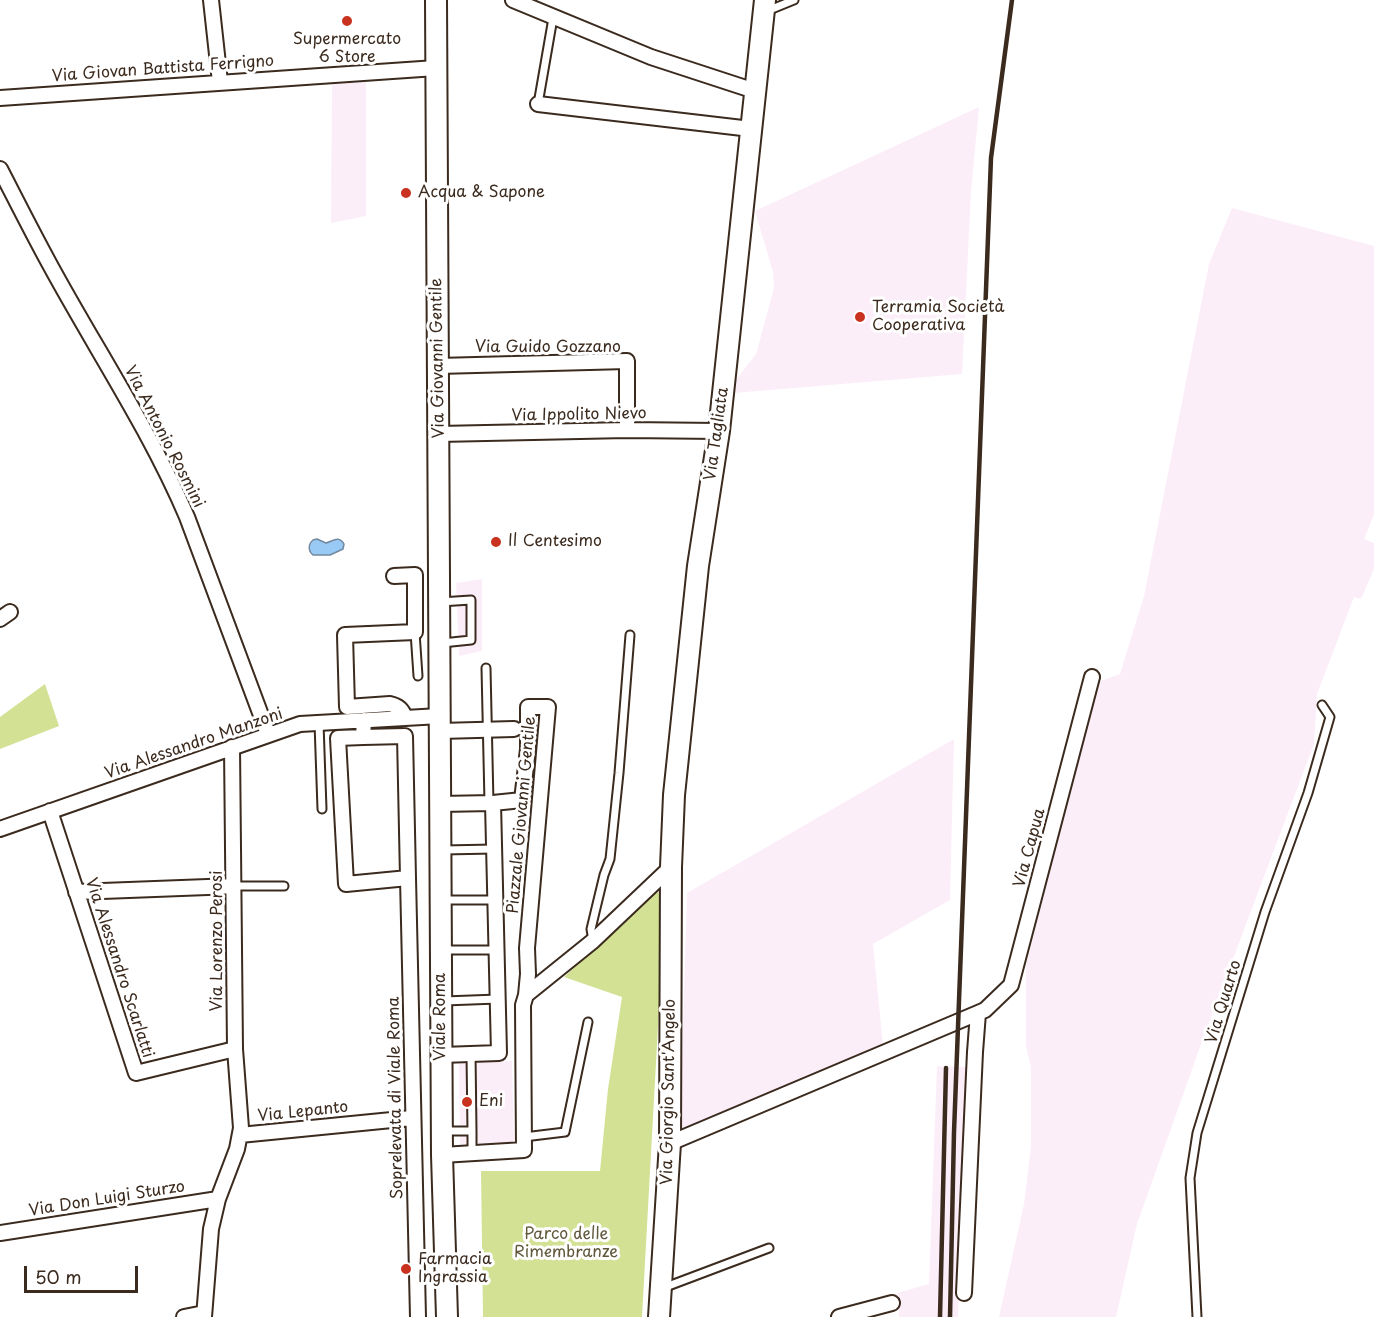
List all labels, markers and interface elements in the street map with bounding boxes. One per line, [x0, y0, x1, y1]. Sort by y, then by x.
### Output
marker: Supermercato 6 Store [340, 14, 354, 28]
place label: Supermercato 6 Store [293, 30, 401, 68]
street label: Via Giovan Battista Ferrigno [51, 52, 275, 86]
place label: Acqua & Sapone [418, 183, 545, 203]
marker: Acqua & Sapone [399, 186, 413, 200]
street label: Via Giovanni Gentile [427, 278, 449, 438]
place label: Terramia Società Cooperativa [872, 298, 1005, 336]
marker: Terramia Società Cooperativa [853, 310, 867, 324]
street label: Via Guido Gozzano [475, 338, 621, 358]
street label: Via Antonio Rosmini [120, 363, 208, 511]
street label: Via Tagliata [701, 386, 733, 482]
street label: Via Ippolito Nievo [511, 404, 647, 426]
place label: Il Centesimo [508, 532, 602, 552]
marker: Il Centesimo [489, 535, 503, 549]
street label: Via Alessandro Manzoni [103, 705, 285, 783]
street label: Piazzale Giovanni Gentile [504, 716, 540, 914]
street label: Via Capua [1010, 806, 1050, 890]
street label: Via Lorenzo Perosi [208, 870, 228, 1012]
street label: Via Alessandro Scarlatti [81, 876, 157, 1060]
street label: Via Quarto [1202, 958, 1246, 1046]
street label: Viale Roma [431, 973, 451, 1061]
street label: Soprelevata di Viale Roma [385, 996, 407, 1200]
street label: Via Giorgio Sant'Angelo [658, 999, 680, 1185]
place label: Eni [479, 1092, 503, 1112]
marker: Eni [460, 1095, 474, 1109]
street label: Via Lepanto [257, 1098, 349, 1126]
street label: Via Don Luigi Sturzo [28, 1177, 186, 1221]
park label: Parco delle Rimembranze [514, 1225, 618, 1263]
place label: Farmacia Ingrassia [418, 1250, 492, 1288]
scale bar [27, 1254, 141, 1292]
marker: Farmacia Ingrassia [399, 1262, 413, 1276]
text: 50 m [35, 1263, 82, 1290]

